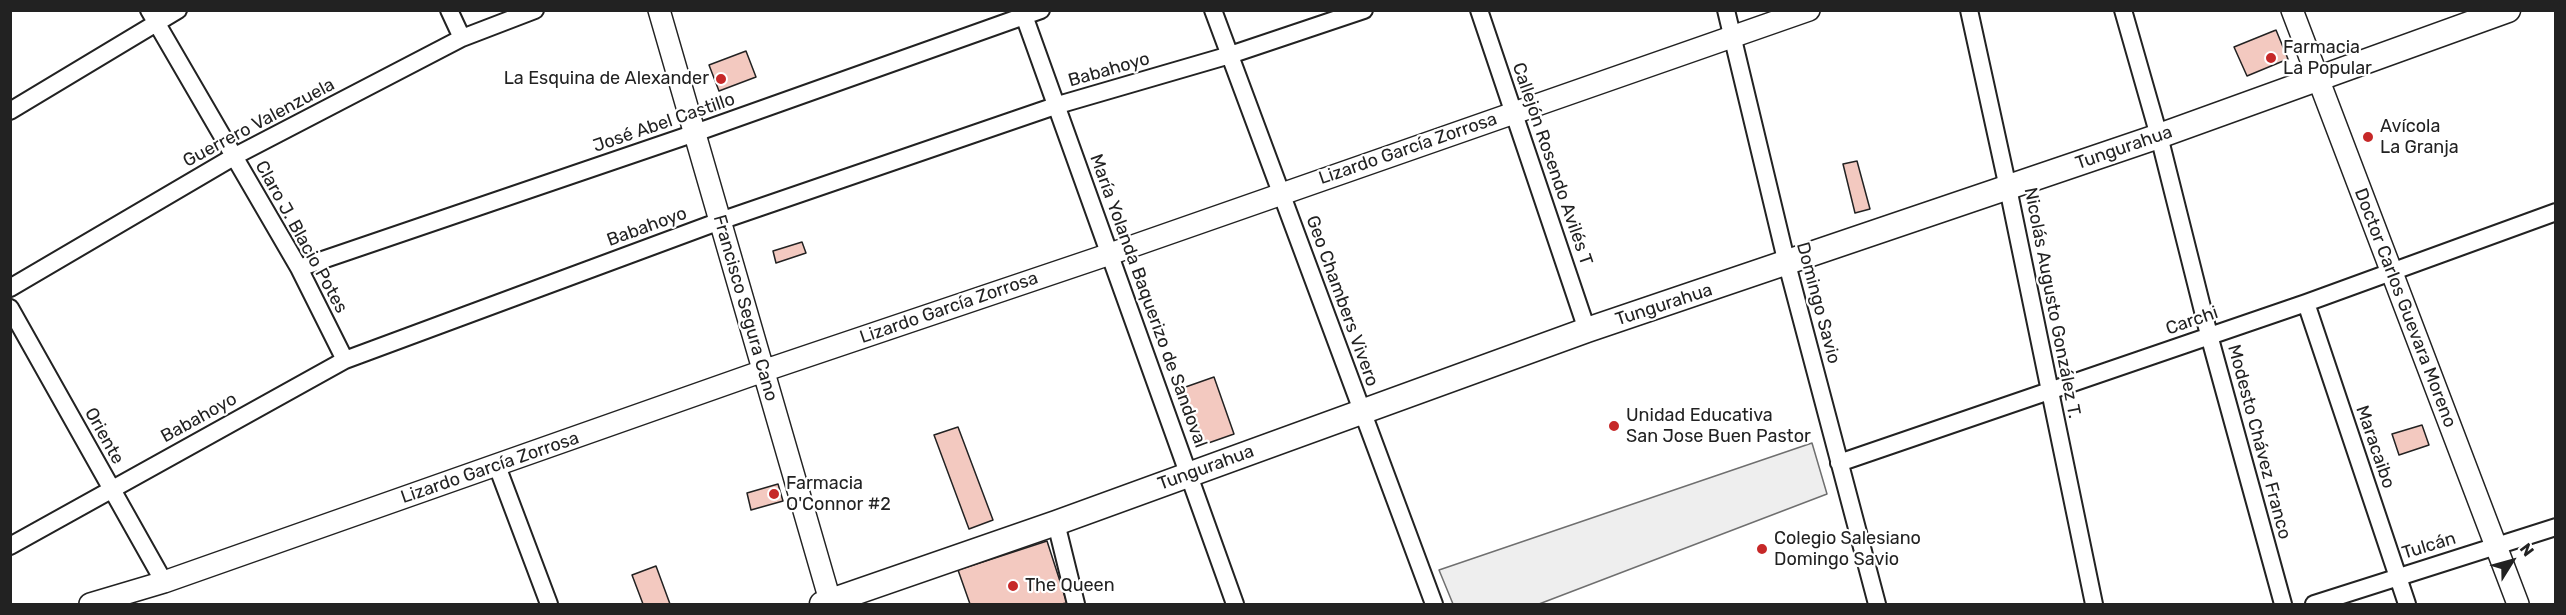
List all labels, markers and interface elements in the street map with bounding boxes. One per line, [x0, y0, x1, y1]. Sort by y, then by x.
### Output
place label: Farmacia La Popular [2283, 37, 2372, 80]
street label: Babahoyo [1066, 48, 1152, 92]
marker: Farmacia La Popular [2264, 51, 2278, 65]
street label: Callejón Rosendo Avilés T [1507, 60, 1597, 268]
place label: La Esquina de Alexander [504, 68, 709, 90]
marker: La Esquina de Alexander [714, 72, 728, 86]
street label: Guerrero Valenzuela [179, 74, 339, 172]
street label: José Abel Castillo [590, 89, 738, 157]
street label: Lizardo García Zorrosa [1316, 108, 1500, 190]
place label: Avícola La Granja [2380, 116, 2459, 158]
street label: Tungurahua [2073, 121, 2175, 175]
marker: Avícola La Granja [2361, 130, 2375, 144]
street label: María Yolanda Baquerizo de Sandoval [1085, 151, 1211, 451]
street label: Claro J. Blacio Potes [250, 157, 352, 317]
street label: Doctor Carlos Guevara Moreno [2349, 185, 2461, 431]
street label: Nicolás Augusto González T. [2019, 186, 2085, 420]
street label: Babahoyo [604, 203, 690, 251]
street label: Francisco Segura Cano [708, 212, 782, 404]
street label: Geo Chambers Vivero [1301, 213, 1383, 389]
street label: Domingo Savio [1791, 240, 1845, 366]
street label: Lizardo García Zorrosa [857, 267, 1041, 349]
street label: Tungurahua [1613, 279, 1715, 331]
street label: Carchi [2163, 302, 2221, 340]
street label: Modesto Chávez Franco [2223, 342, 2295, 542]
street label: Babahoyo [157, 388, 241, 448]
street label: Maracaibo [2351, 403, 2399, 491]
street label: Oriente [80, 404, 128, 468]
place label: Unidad Educativa San Jose Buen Pastor [1626, 405, 1811, 448]
marker: Unidad Educativa San Jose Buen Pastor [1607, 419, 1621, 433]
street label: Lizardo García Zorrosa [398, 427, 582, 509]
street label: Tungurahua [1155, 441, 1257, 495]
place label: Farmacia O'Connor #2 [786, 473, 891, 516]
marker: Farmacia O'Connor #2 [767, 487, 781, 501]
place label: Colegio Salesiano Domingo Savio [1774, 528, 1921, 570]
street label: Tulcán [2400, 528, 2458, 564]
north arrow [2482, 531, 2542, 591]
text: N [2516, 540, 2538, 560]
marker: Colegio Salesiano Domingo Savio [1755, 542, 1769, 556]
place label: The Queen [1025, 575, 1115, 597]
marker: The Queen [1006, 579, 1020, 593]

